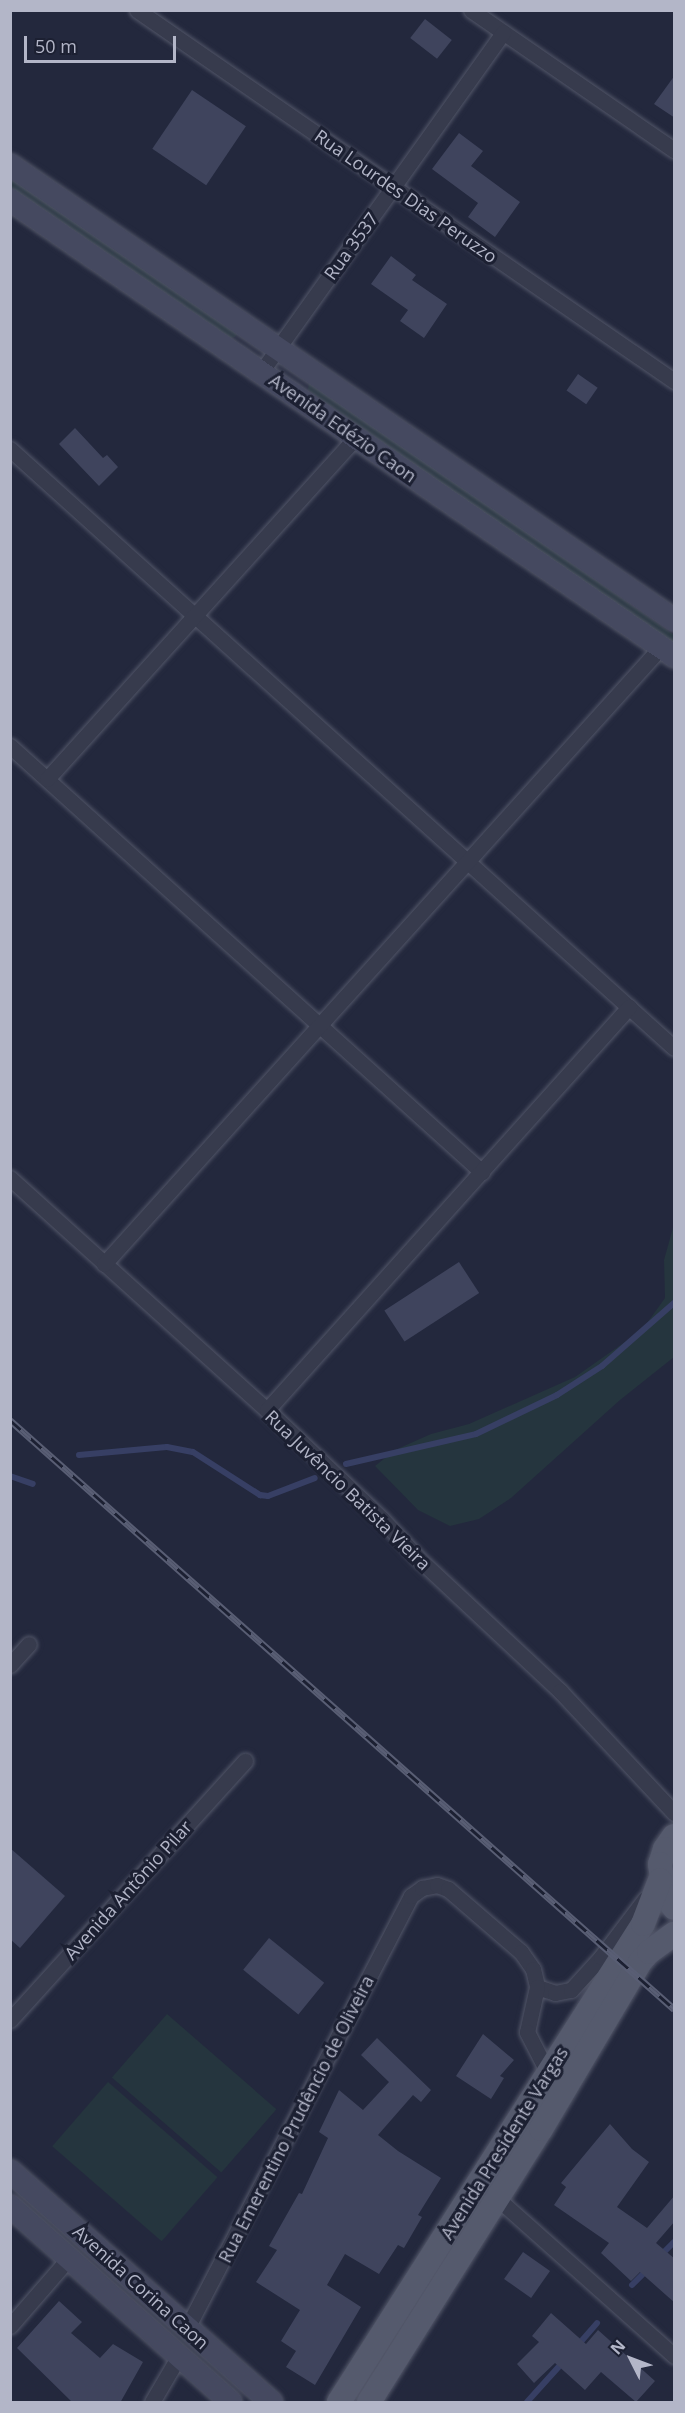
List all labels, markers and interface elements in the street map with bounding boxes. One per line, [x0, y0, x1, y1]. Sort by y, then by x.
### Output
scale bar [27, 24, 178, 62]
text: 50 m [35, 34, 77, 58]
street label: Rua Lourdes Dias Peruzzo [311, 125, 501, 267]
street label: Rua 3537 [319, 208, 383, 284]
street label: Avenida Edézio Caon [265, 369, 421, 487]
street label: Rua Juvêncio Batista Vieira [261, 1405, 435, 1575]
street label: Avenida Antônio Pilar [60, 1816, 196, 1964]
street label: Rua Emerentino Prudêncio de Oliveira [214, 1972, 378, 2266]
street label: Avenida Presidente Vargas [436, 2043, 572, 2243]
street label: Avenida Corina Caon [69, 2221, 213, 2353]
north arrow [601, 2329, 661, 2389]
text: N [605, 2335, 630, 2359]

